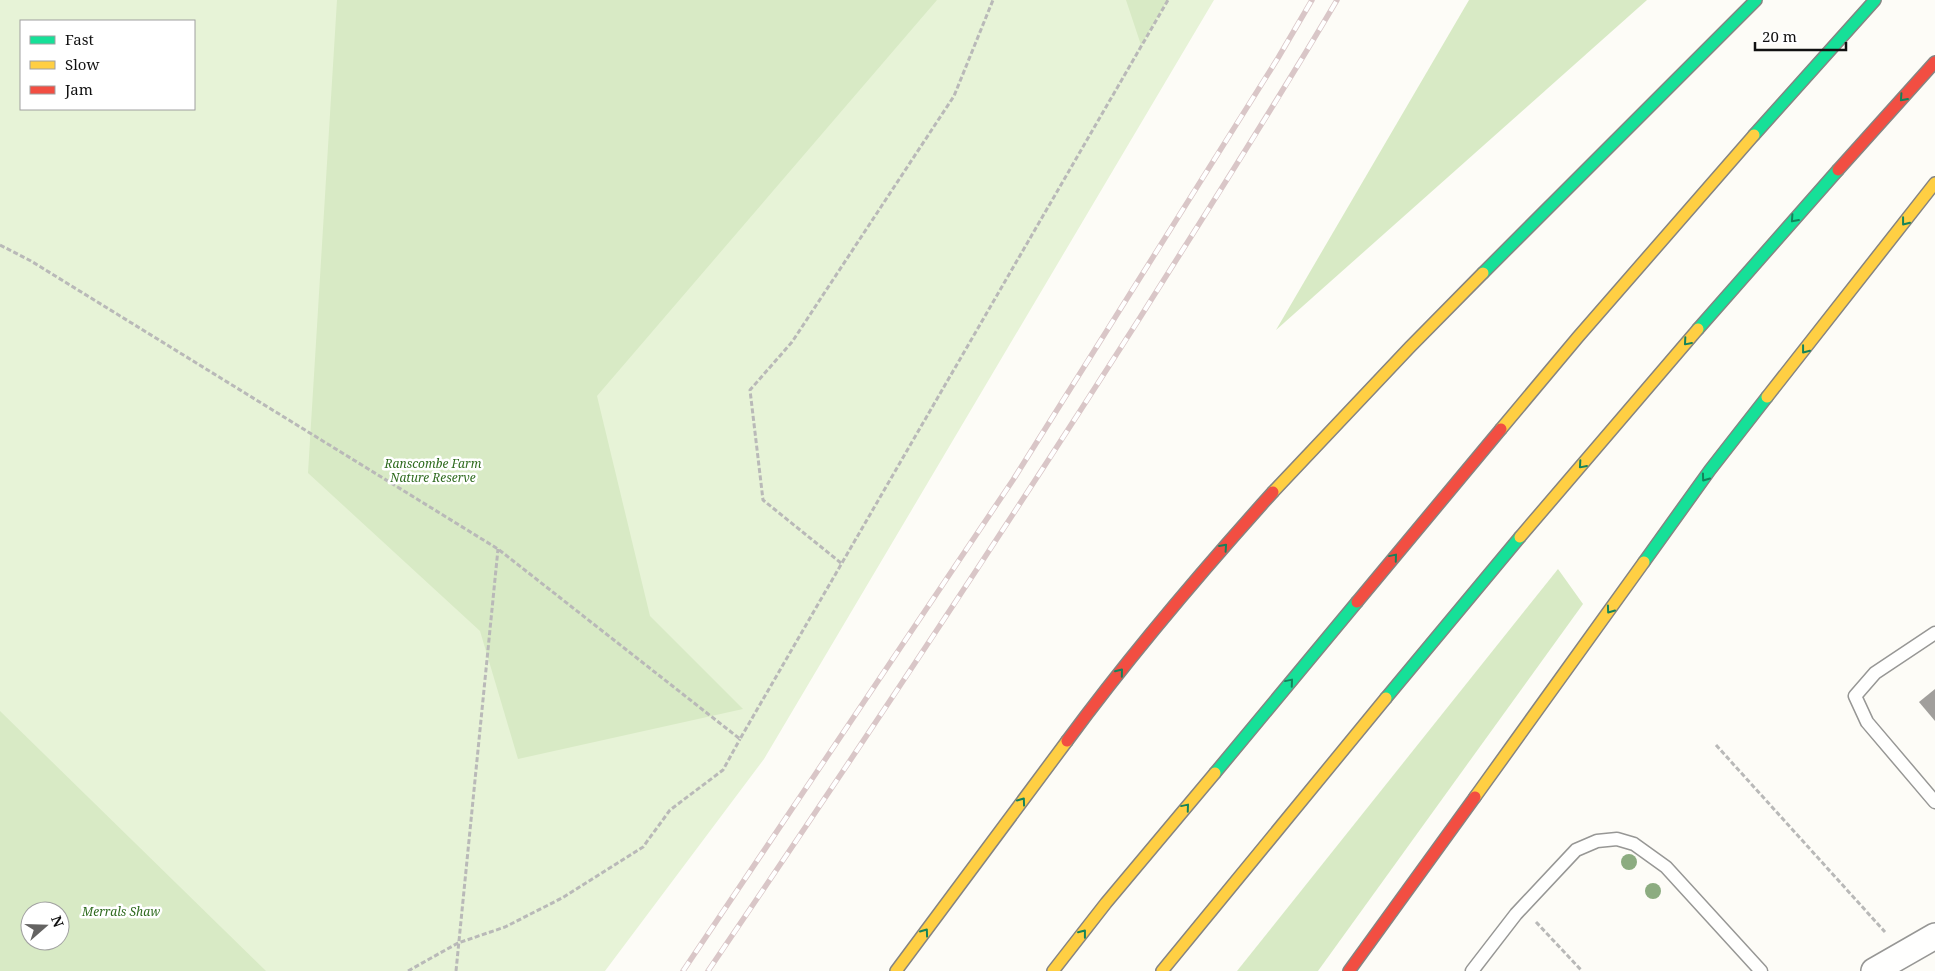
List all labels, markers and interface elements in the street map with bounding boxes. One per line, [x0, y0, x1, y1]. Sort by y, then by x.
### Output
legend [20, 20, 195, 110]
scale bar [1755, 20, 1846, 52]
text: 20 m [1762, 26, 1797, 46]
text: Fast [65, 29, 94, 49]
text: Slow [65, 54, 99, 74]
text: Jam [64, 79, 93, 99]
one-way arrow [1899, 93, 1908, 102]
one-way arrow [1791, 214, 1800, 223]
one-way arrow [1902, 216, 1911, 226]
one-way arrow [1684, 336, 1693, 345]
one-way arrow [1801, 344, 1810, 353]
park label: Ranscombe Farm Nature Reserve [384, 455, 482, 486]
one-way arrow [1578, 460, 1587, 469]
one-way arrow [1702, 472, 1710, 481]
one-way arrow [1218, 543, 1227, 552]
one-way arrow [1388, 554, 1397, 563]
one-way arrow [1606, 604, 1616, 613]
one-way arrow [1115, 669, 1123, 678]
one-way arrow [1284, 679, 1293, 688]
one-way arrow [1016, 797, 1025, 807]
one-way arrow [1180, 804, 1188, 813]
north arrow [20, 901, 70, 951]
park label: Merrals Shaw [81, 903, 160, 920]
text: N [47, 913, 69, 930]
one-way arrow [920, 929, 928, 938]
one-way arrow [1077, 930, 1085, 939]

